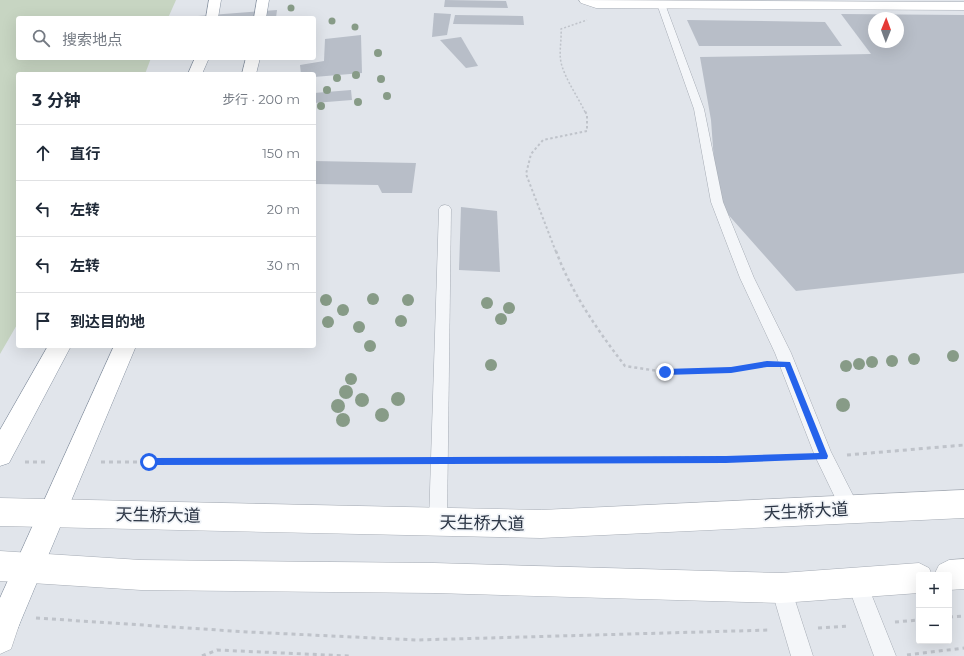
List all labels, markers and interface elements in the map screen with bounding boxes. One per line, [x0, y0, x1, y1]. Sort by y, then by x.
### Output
north arrow [868, 12, 904, 48]
search box [16, 16, 316, 60]
icon: search [30, 27, 52, 49]
text: 搜索地点 [62, 30, 122, 49]
text: 3 分钟 [32, 90, 81, 110]
text: 步行 · 200 m [222, 91, 300, 107]
icon: ahead [32, 142, 54, 164]
text: 直行 [70, 144, 100, 163]
text: 150 m [262, 145, 300, 161]
icon: left [32, 198, 54, 220]
text: 左转 [70, 200, 100, 219]
text: 20 m [267, 201, 300, 217]
icon: left [32, 254, 54, 276]
text: 左转 [70, 256, 100, 275]
text: 30 m [267, 257, 300, 273]
icon: arrive [32, 310, 54, 332]
text: 到达目的地 [70, 312, 145, 331]
route end [656, 363, 674, 381]
route start [140, 453, 158, 471]
street label: 天生桥大道 [763, 499, 849, 523]
street label: 天生桥大道 [115, 504, 201, 526]
street label: 天生桥大道 [439, 512, 525, 534]
map controls [916, 572, 952, 644]
button: + [916, 572, 952, 608]
button: − [916, 608, 952, 644]

